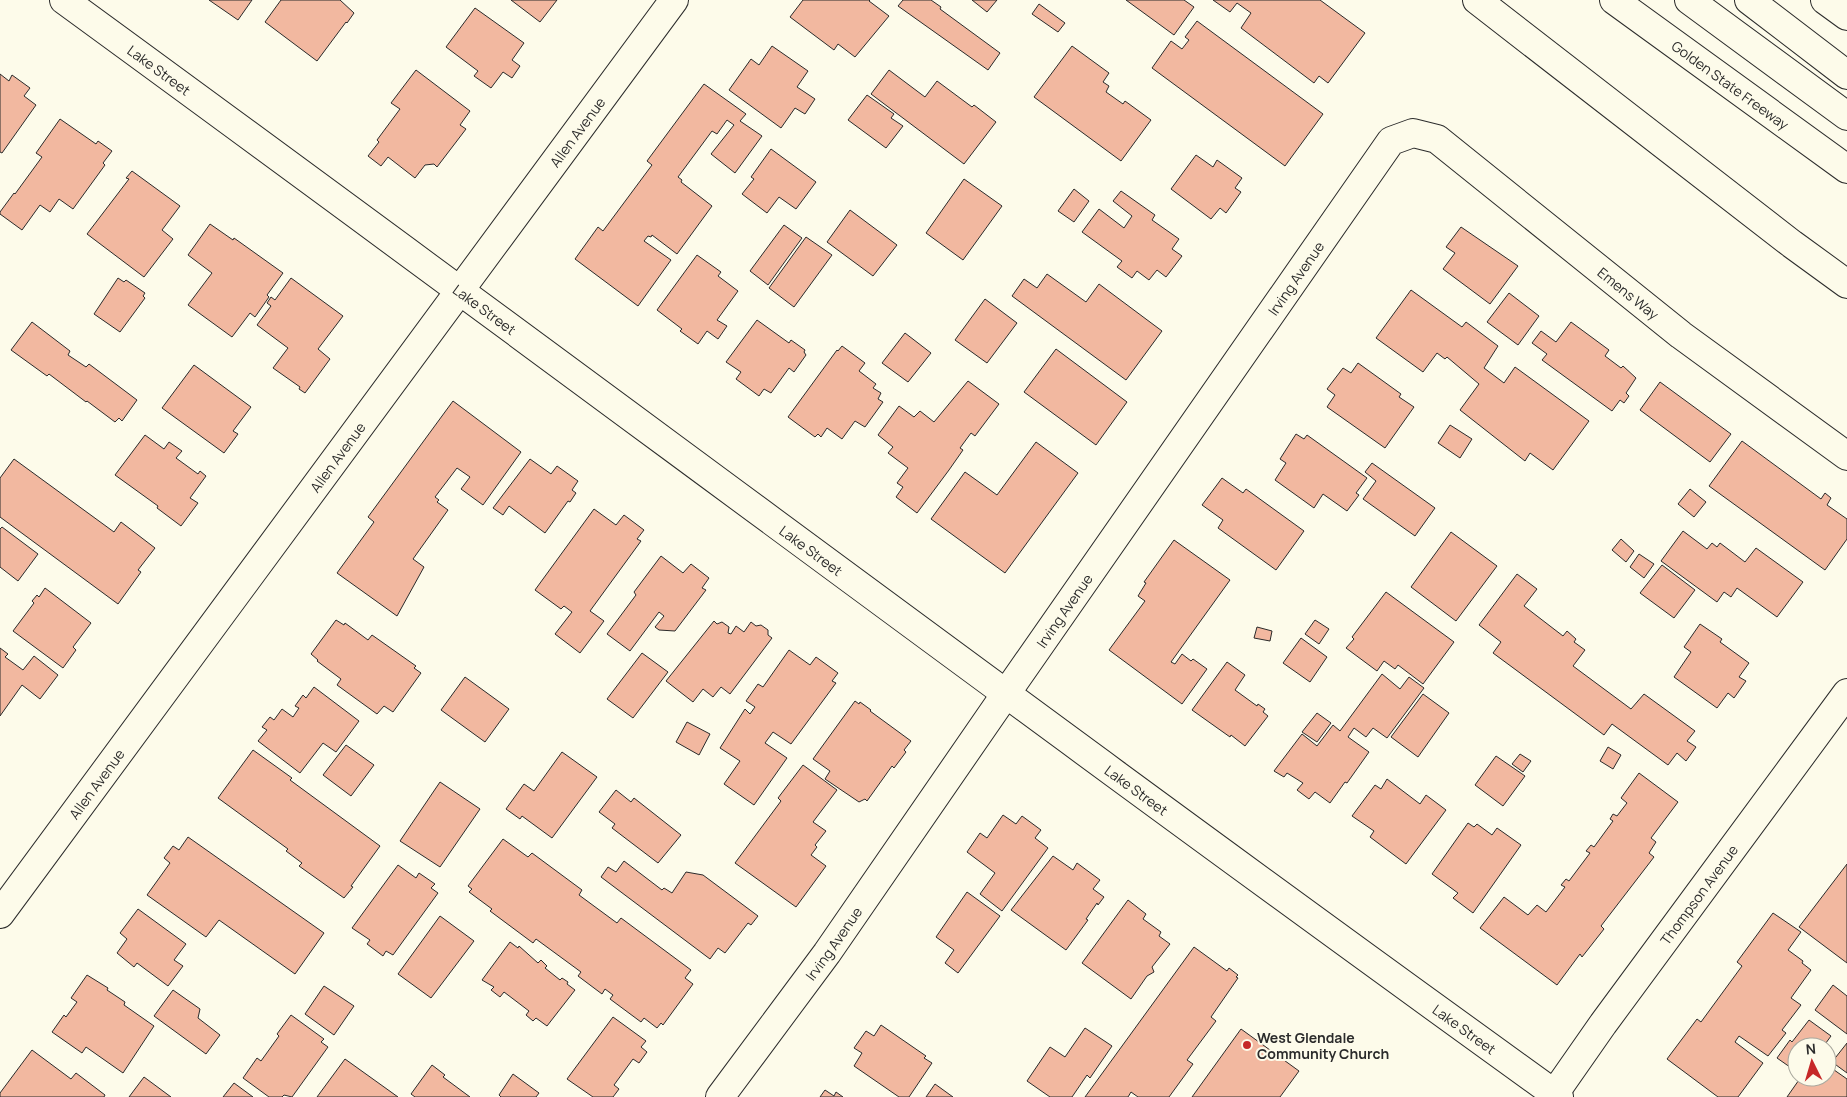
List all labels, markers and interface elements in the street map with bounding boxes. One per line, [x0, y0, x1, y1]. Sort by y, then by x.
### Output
street label: Golden State Freeway [1668, 36, 1793, 134]
street label: Lake Street [124, 40, 195, 99]
street label: Allen Avenue [545, 93, 609, 171]
street label: Irving Avenue [1263, 237, 1328, 319]
street label: Emens Way [1594, 263, 1664, 324]
street label: Lake Street [449, 279, 520, 339]
street label: Allen Avenue [305, 418, 369, 496]
street label: Lake Street [776, 521, 847, 580]
street label: Irving Avenue [1032, 570, 1096, 651]
street label: Allen Avenue [64, 745, 128, 822]
street label: Lake Street [1101, 760, 1172, 819]
street label: Thompson Avenue [1655, 841, 1742, 948]
street label: Irving Avenue [801, 903, 866, 984]
street label: Lake Street [1429, 1000, 1501, 1058]
place label: West Glendale Community Church [1257, 1028, 1389, 1063]
north arrow [1787, 1037, 1837, 1087]
marker: West Glendale Community Church [1241, 1039, 1253, 1051]
text: N [1805, 1039, 1817, 1058]

